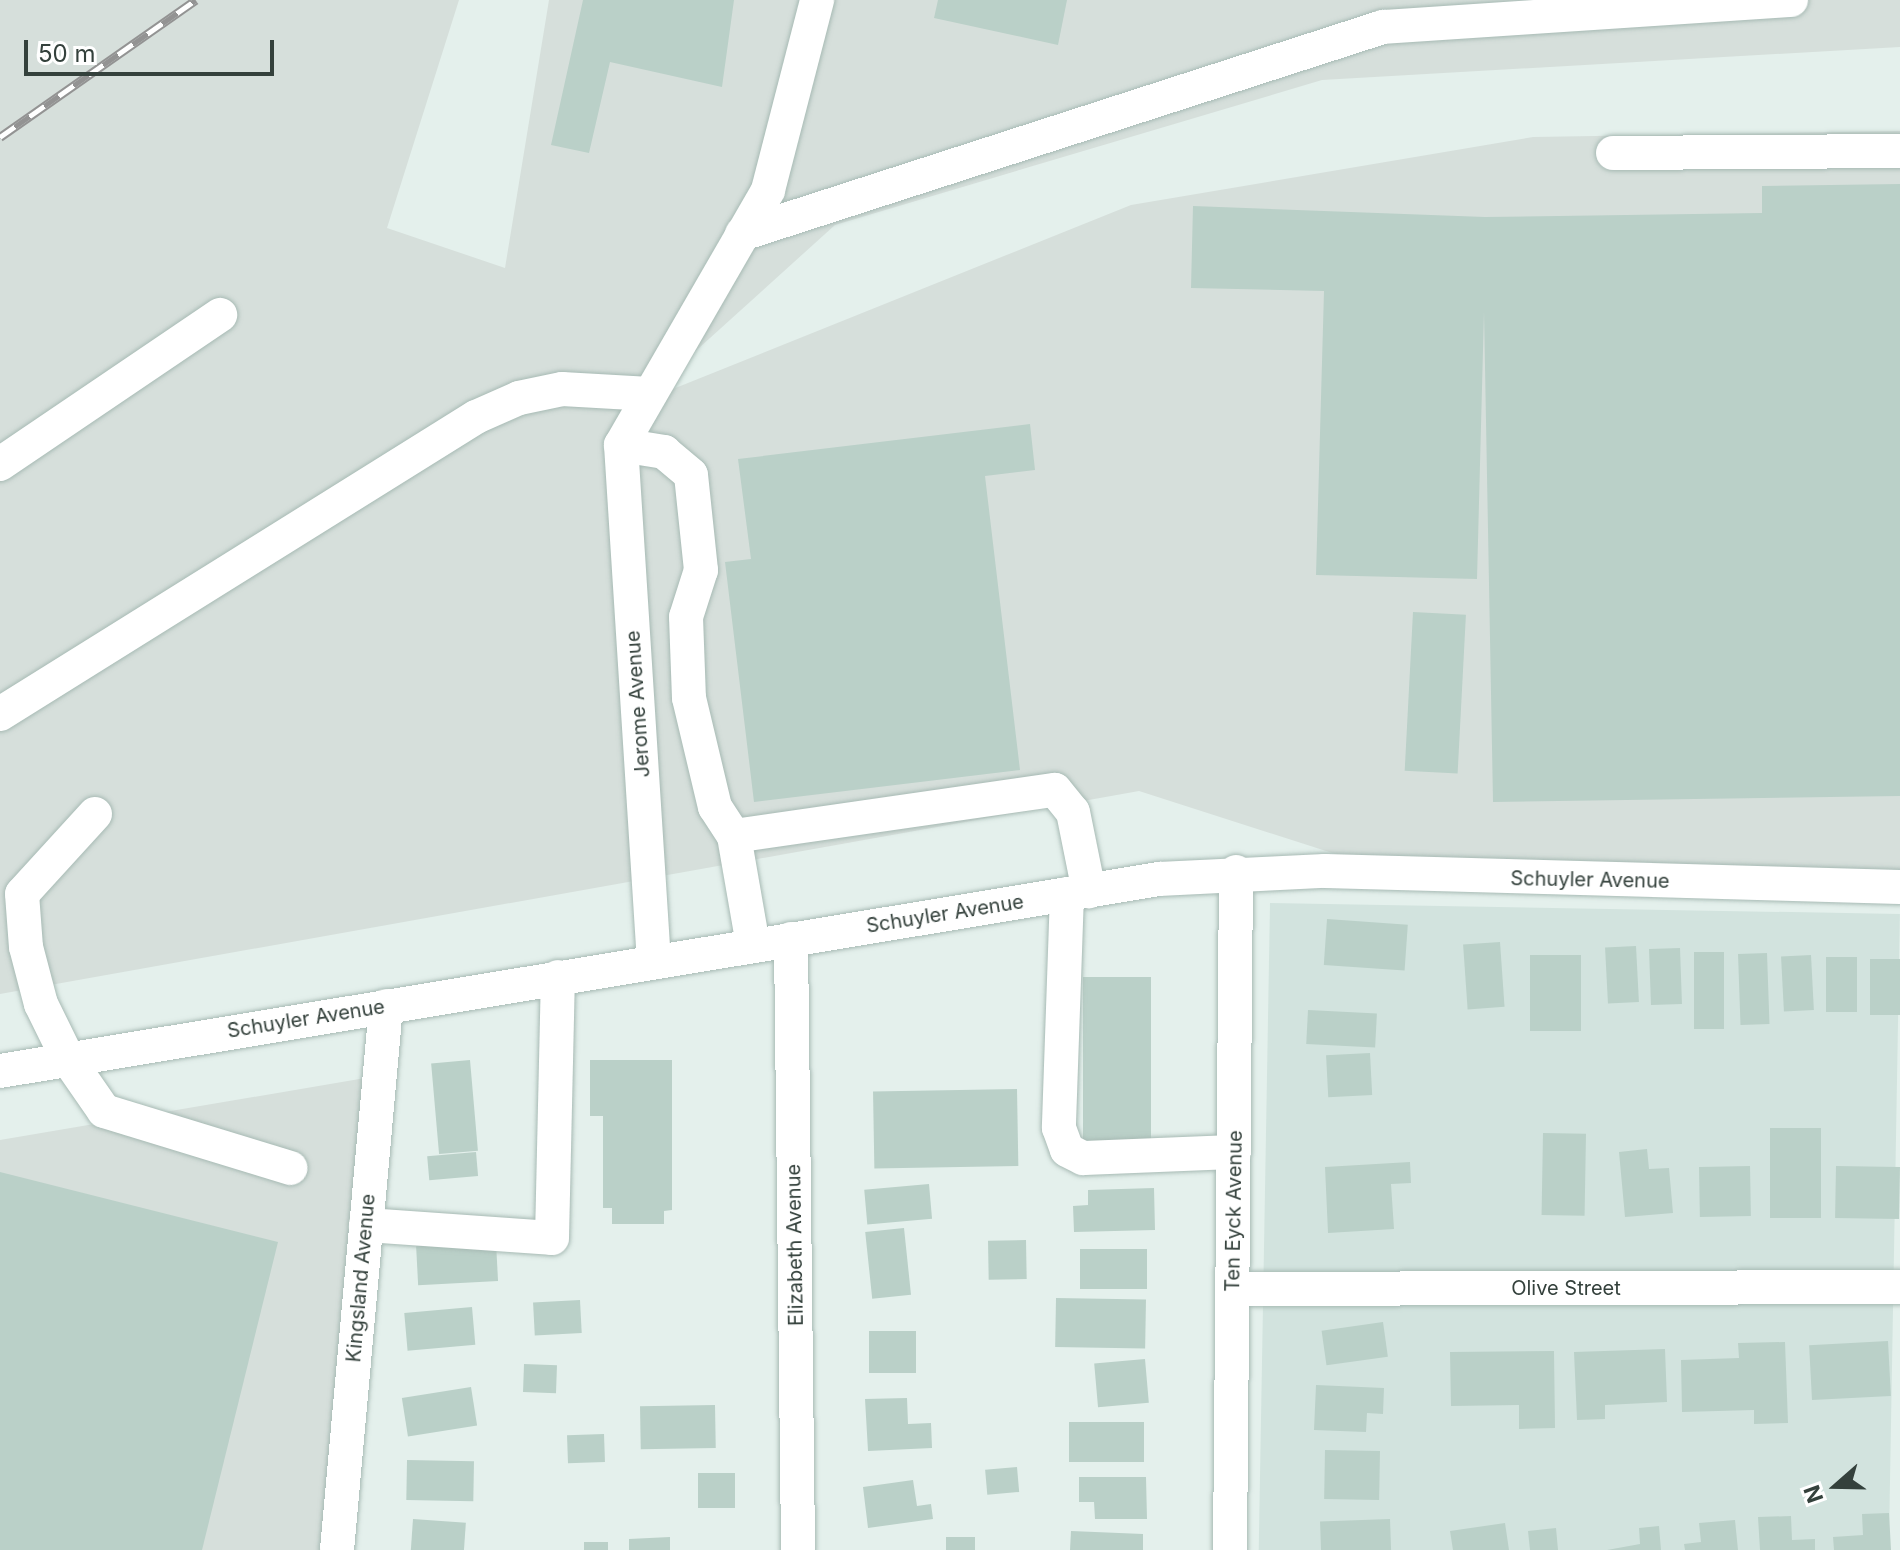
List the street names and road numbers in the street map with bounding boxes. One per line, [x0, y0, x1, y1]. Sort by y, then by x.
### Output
street label: Jerome Avenue [621, 630, 655, 778]
street label: Schuyler Avenue [1510, 867, 1670, 893]
street label: Schuyler Avenue [865, 890, 1025, 938]
street label: Schuyler Avenue [226, 995, 386, 1043]
street label: Ten Eyck Avenue [1221, 1130, 1247, 1292]
street label: Elizabeth Avenue [782, 1164, 808, 1326]
street label: Kingsland Avenue [342, 1193, 380, 1363]
street label: Olive Street [1511, 1276, 1621, 1300]

